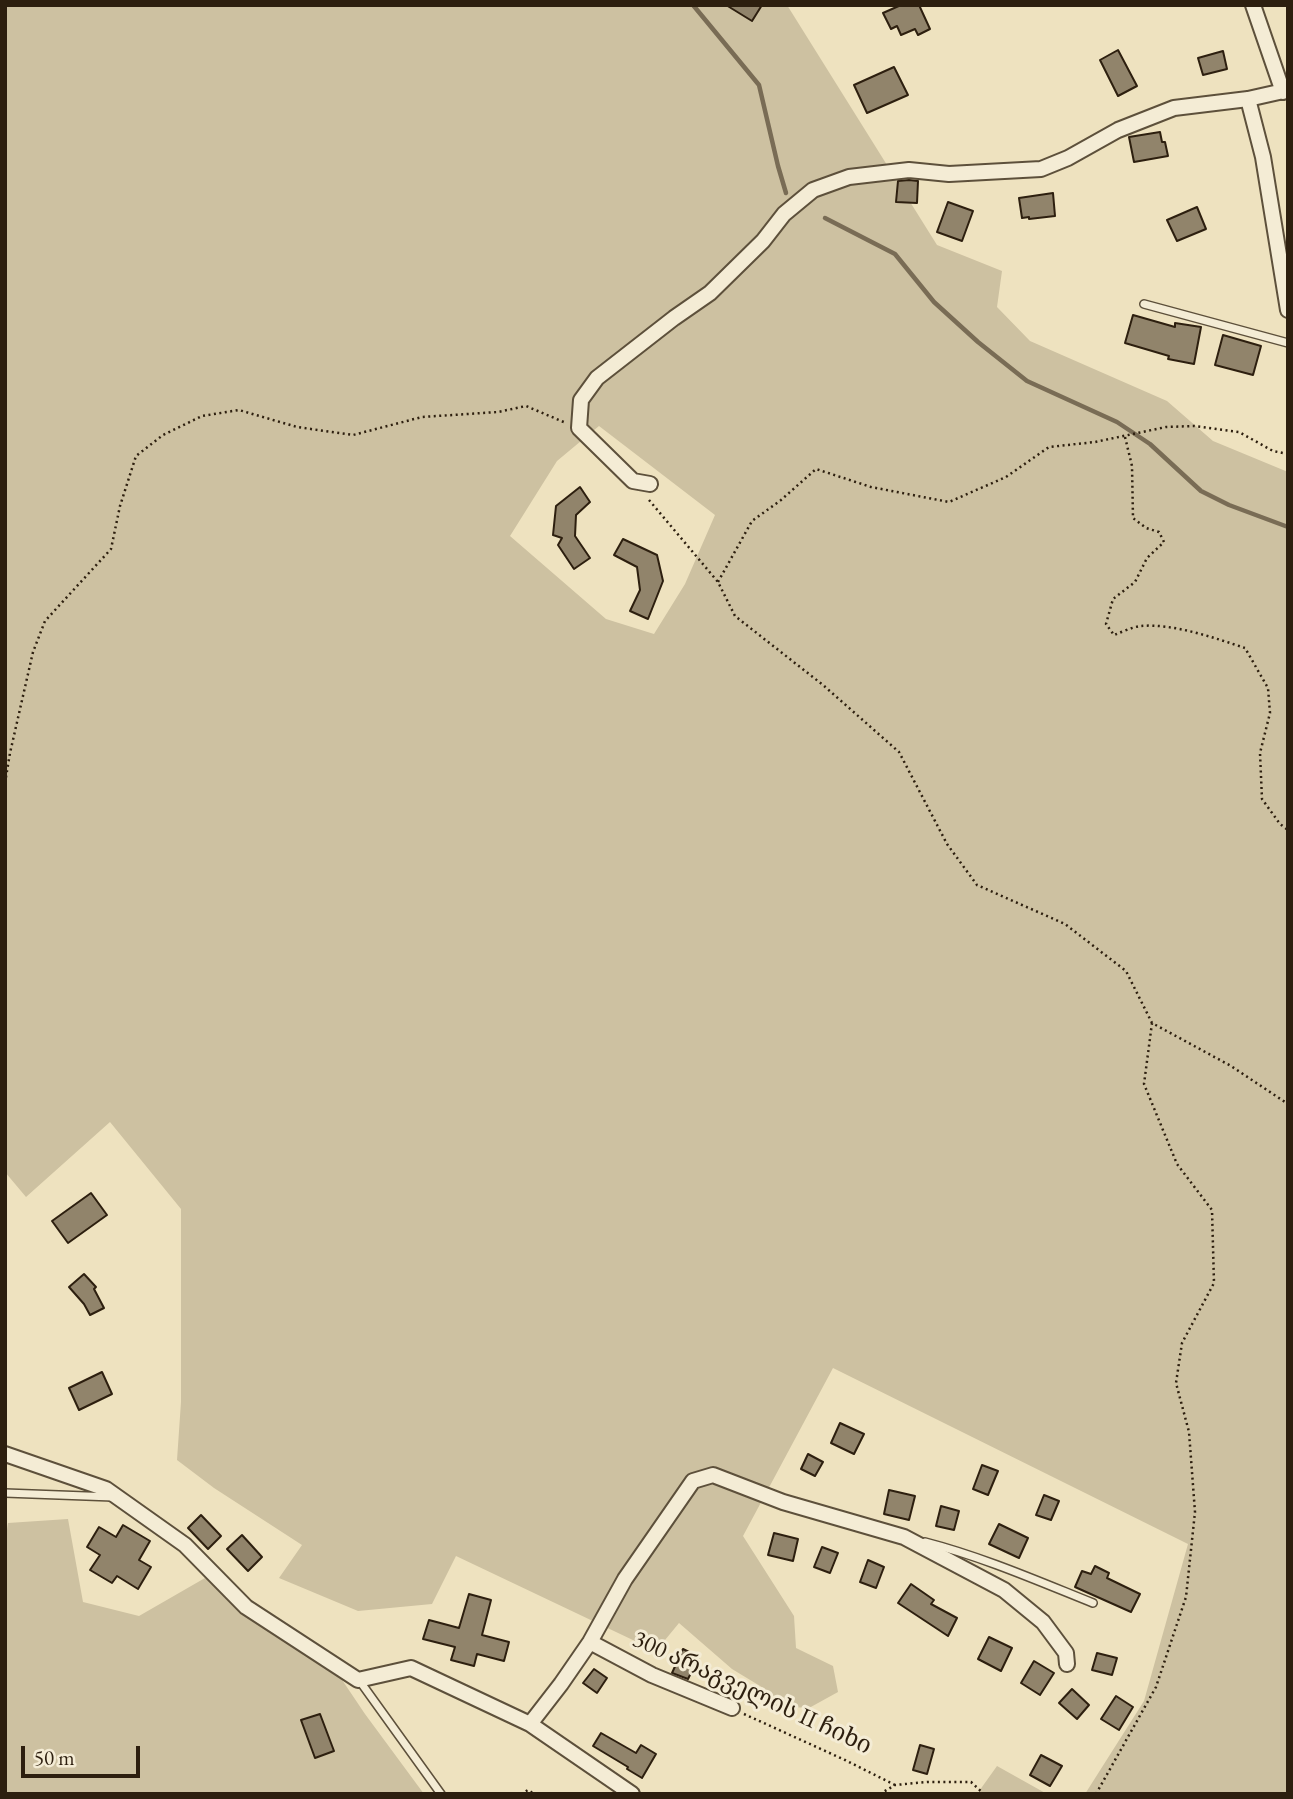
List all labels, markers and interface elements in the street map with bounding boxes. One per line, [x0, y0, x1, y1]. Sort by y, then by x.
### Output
street label: 300 არაგველის II ჩიხი [628, 1625, 876, 1761]
scale bar [24, 1732, 144, 1776]
text: 50 m [34, 1744, 75, 1771]

